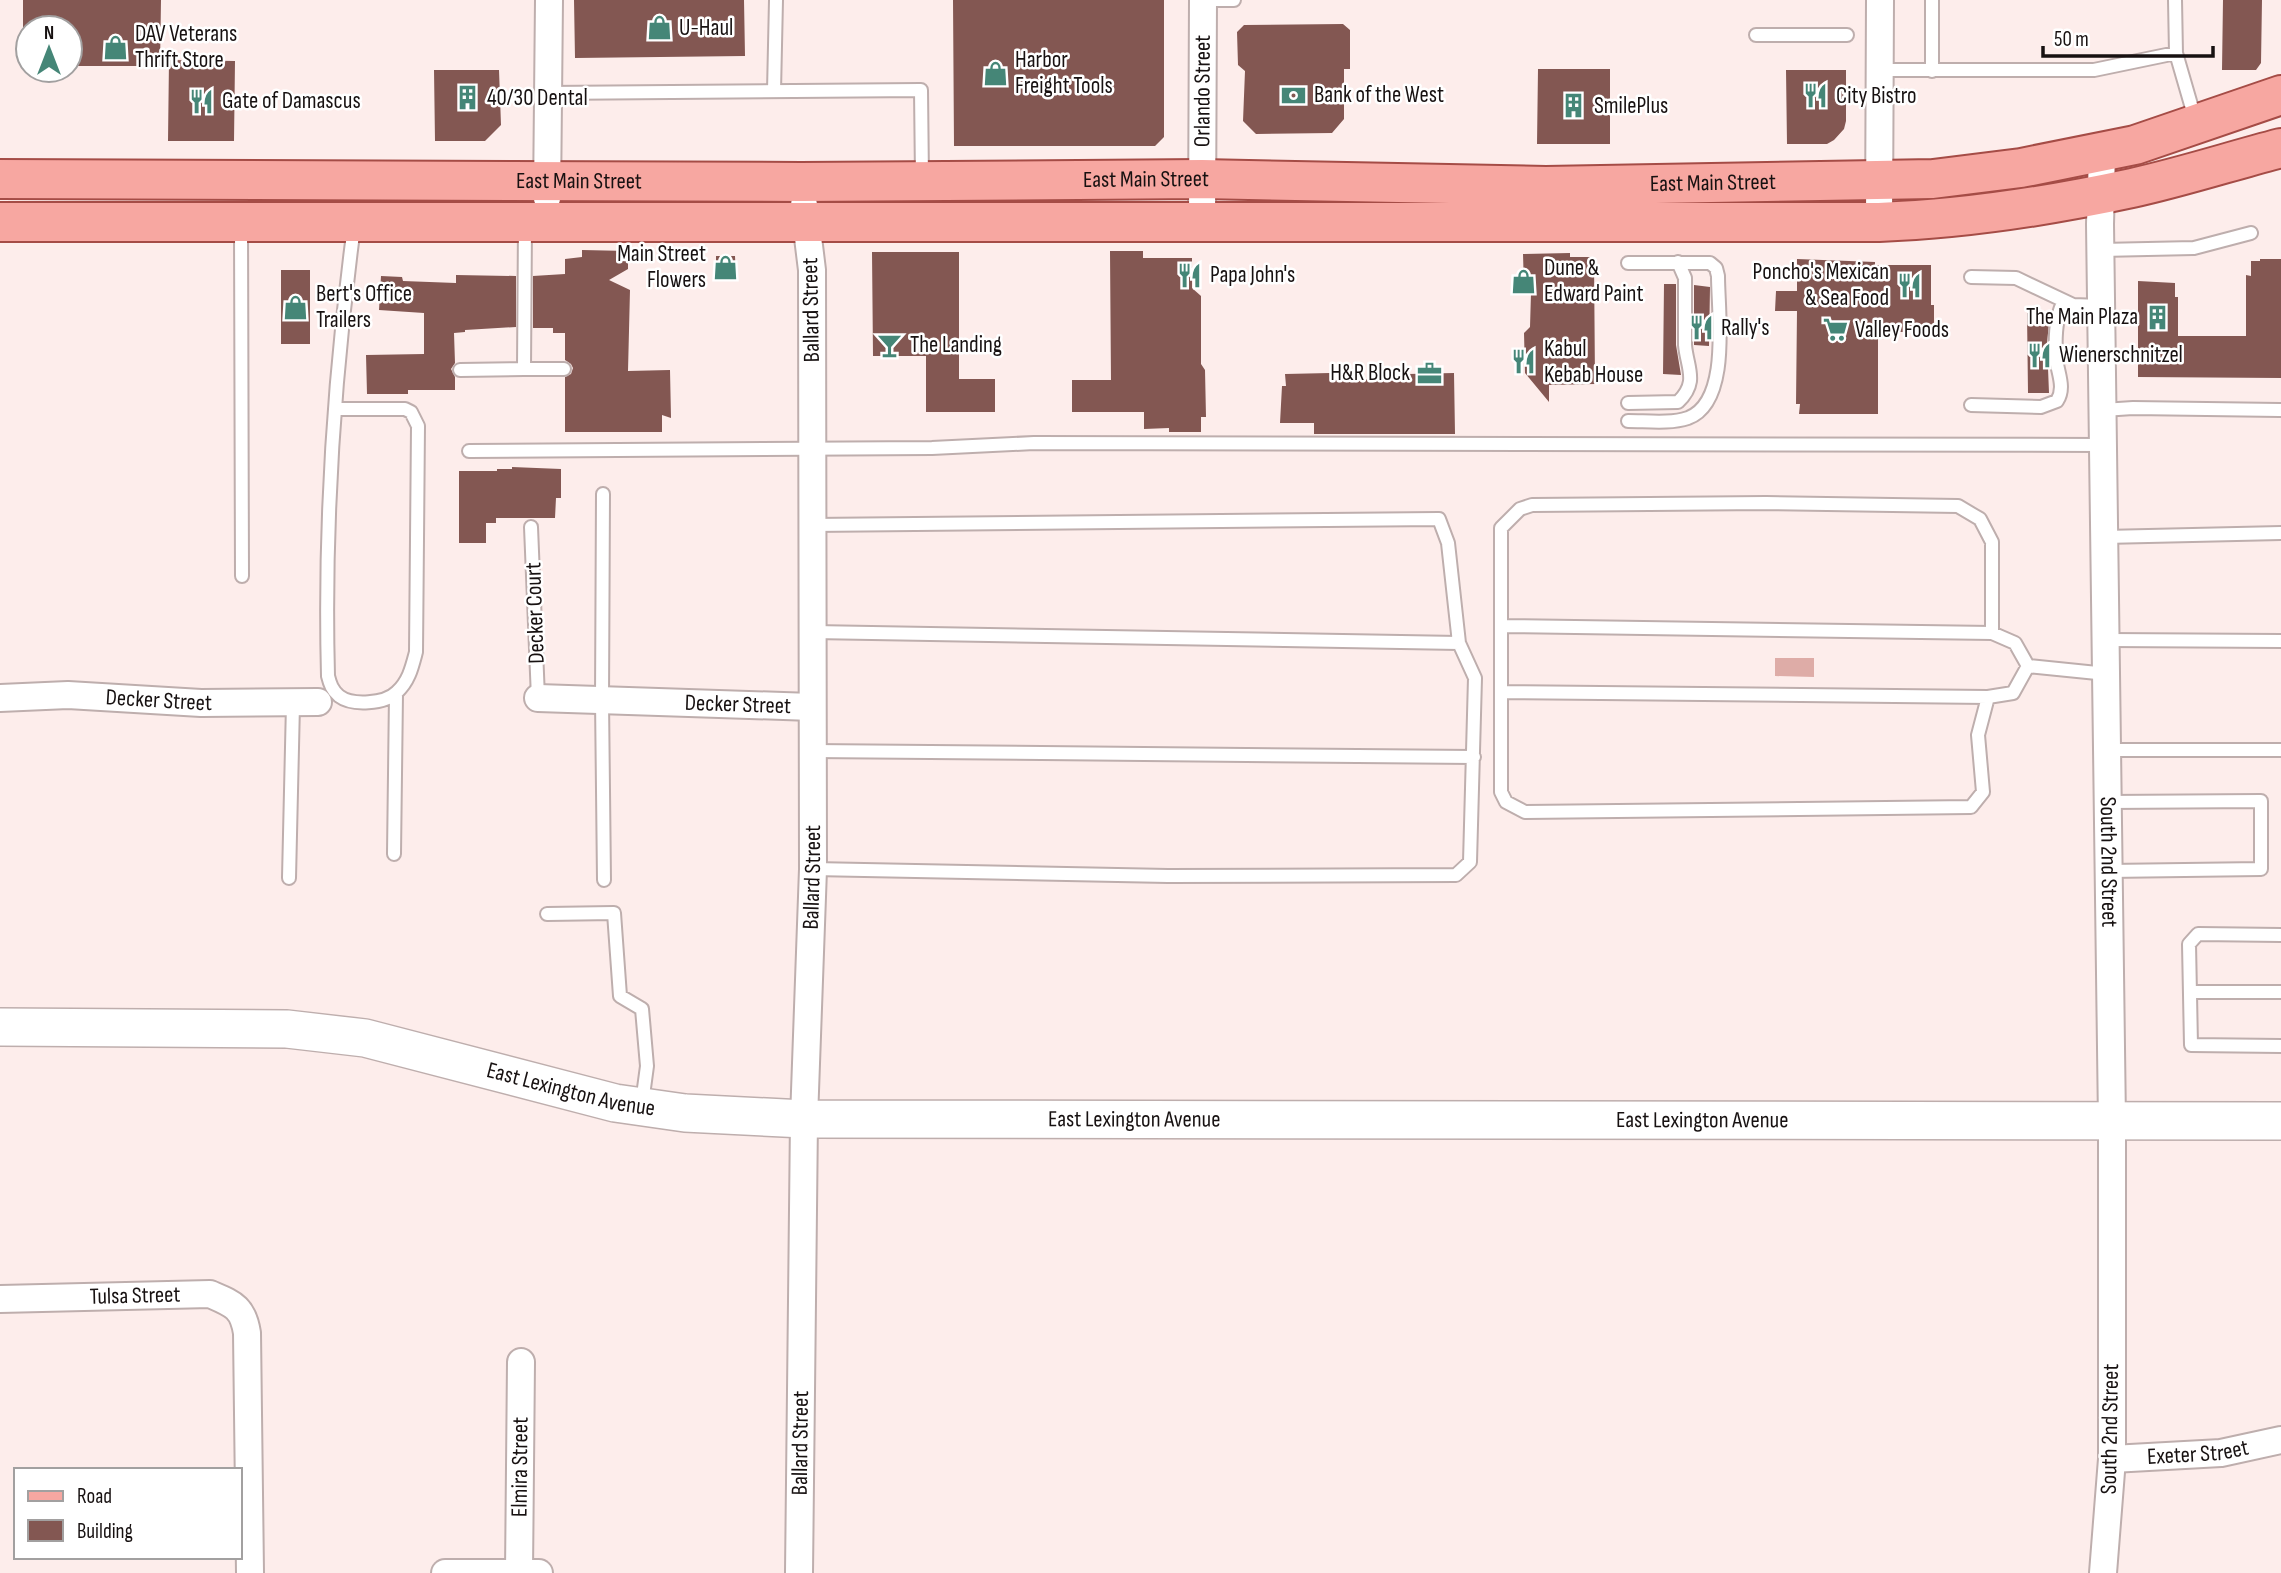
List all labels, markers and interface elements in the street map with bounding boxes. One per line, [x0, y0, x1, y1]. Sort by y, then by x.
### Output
north arrow [14, 14, 84, 84]
shop icon: U-Haul [645, 14, 673, 42]
place label: U-Haul [679, 14, 733, 42]
scale bar [2043, 14, 2213, 58]
place label: DAV Veterans Thrift Store [135, 20, 237, 74]
text: N [44, 22, 54, 45]
text: 50 m [2054, 27, 2089, 52]
shop icon: DAV Veterans Thrift Store [101, 33, 129, 61]
street label: Orlando Street [1188, 35, 1217, 147]
place label: Harbor Freight Tools [1015, 46, 1113, 100]
shop icon: Harbor Freight Tools [981, 59, 1009, 87]
bank icon: Bank of the West [1280, 81, 1308, 109]
place label: Bank of the West [1314, 81, 1444, 109]
restaurant icon: City Bistro [1802, 82, 1830, 110]
place label: City Bistro [1836, 82, 1917, 110]
building icon: 40/30 Dental [453, 84, 481, 112]
place label: 40/30 Dental [487, 84, 588, 112]
restaurant icon: Gate of Damascus [188, 87, 216, 115]
place label: Gate of Damascus [222, 87, 361, 115]
building icon: SmilePlus [1560, 92, 1588, 120]
place label: SmilePlus [1594, 92, 1668, 120]
street label: East Main Street [1083, 165, 1209, 194]
street label: East Main Street [516, 167, 642, 195]
street label: East Main Street [1650, 168, 1776, 198]
place label: Main Street Flowers [617, 240, 706, 294]
shop icon: Main Street Flowers [712, 253, 740, 281]
place label: Dune & Edward Paint [1544, 254, 1643, 308]
street label: Ballard Street [796, 257, 826, 363]
place label: Poncho's Mexican & Sea Food [1753, 258, 1889, 312]
restaurant icon: Papa John's [1176, 261, 1204, 289]
place label: Papa John's [1210, 261, 1295, 289]
shop icon: Dune & Edward Paint [1510, 267, 1538, 295]
restaurant icon: Poncho's Mexican & Sea Food [1895, 271, 1923, 299]
place label: Bert's Office Trailers [316, 280, 412, 334]
shop icon: Bert's Office Trailers [282, 293, 310, 321]
place label: The Main Plaza [2026, 303, 2138, 331]
building icon: The Main Plaza [2144, 303, 2172, 331]
restaurant icon: Rally's [1687, 314, 1715, 342]
place label: Rally's [1721, 314, 1769, 342]
supermarket icon: Valley Foods [1821, 316, 1849, 344]
place label: Valley Foods [1855, 316, 1949, 344]
bar icon: The Landing [876, 331, 904, 359]
place label: The Landing [910, 331, 1002, 359]
place label: Kabul Kebab House [1544, 335, 1643, 389]
restaurant icon: Wienerschnitzel [2025, 341, 2053, 369]
place label: Wienerschnitzel [2059, 341, 2183, 369]
restaurant icon: Kabul Kebab House [1510, 348, 1538, 376]
place label: H&R Block [1330, 359, 1410, 387]
office icon: H&R Block [1416, 359, 1444, 387]
street label: Decker Court [519, 562, 551, 664]
street label: Decker Street [105, 683, 212, 717]
street label: Decker Street [684, 689, 791, 720]
street label: South 2nd Street [2094, 796, 2123, 927]
street label: Ballard Street [797, 825, 827, 930]
street label: East Lexington Avenue [484, 1056, 657, 1123]
street label: East Lexington Avenue [1048, 1105, 1220, 1134]
street label: East Lexington Avenue [1616, 1106, 1788, 1134]
street label: Tulsa Street [89, 1281, 181, 1311]
street label: South 2nd Street [2095, 1363, 2125, 1495]
street label: Ballard Street [786, 1391, 815, 1495]
street label: Elmira Street [506, 1417, 534, 1517]
street label: Exeter Street [2146, 1433, 2251, 1471]
legend [14, 1468, 242, 1559]
text: Road [77, 1484, 112, 1509]
text: Building [77, 1519, 133, 1544]

